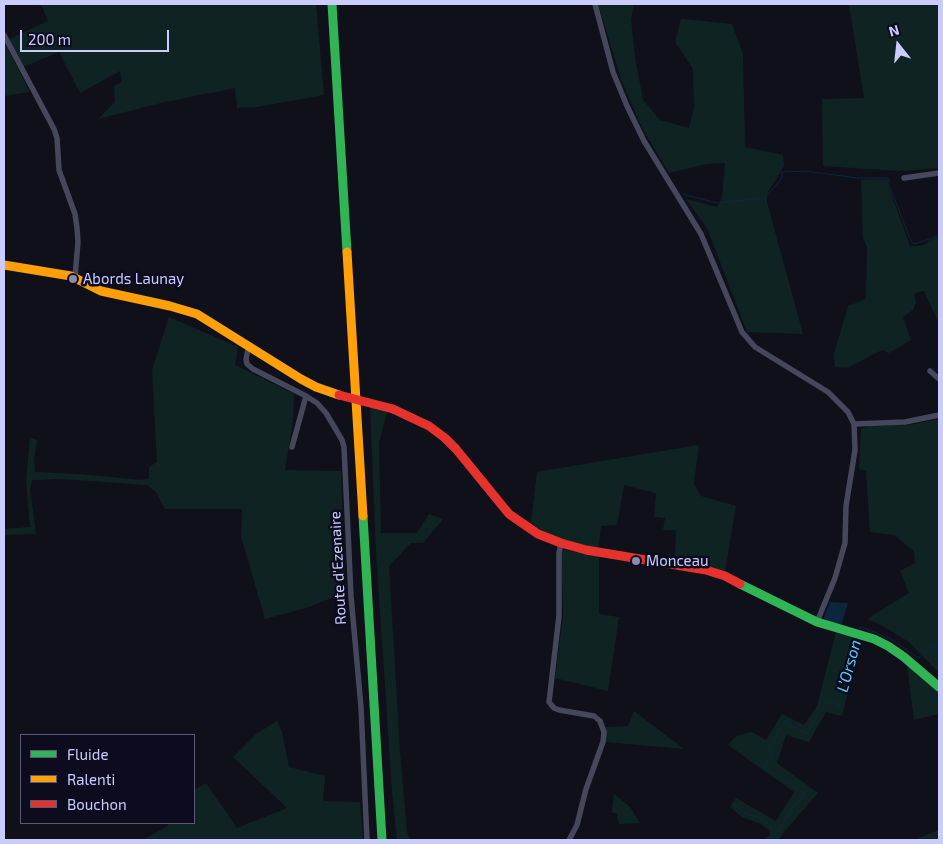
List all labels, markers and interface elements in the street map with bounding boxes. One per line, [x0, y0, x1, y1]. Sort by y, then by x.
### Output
scale bar [22, 20, 171, 52]
north arrow [873, 20, 923, 70]
text: N [887, 21, 901, 40]
text: 200 m [28, 30, 71, 48]
place label: Abords Launay [83, 270, 184, 288]
marker: Abords Launay [67, 273, 79, 285]
street label: Route d'Ezenaire [326, 511, 350, 625]
place label: Monceau [646, 552, 708, 570]
marker: Monceau [630, 555, 642, 567]
water label: L’Orson [833, 638, 865, 694]
legend [20, 734, 195, 824]
text: Fluide [67, 745, 108, 763]
text: Ralenti [67, 770, 115, 788]
text: Bouchon [67, 795, 127, 813]

